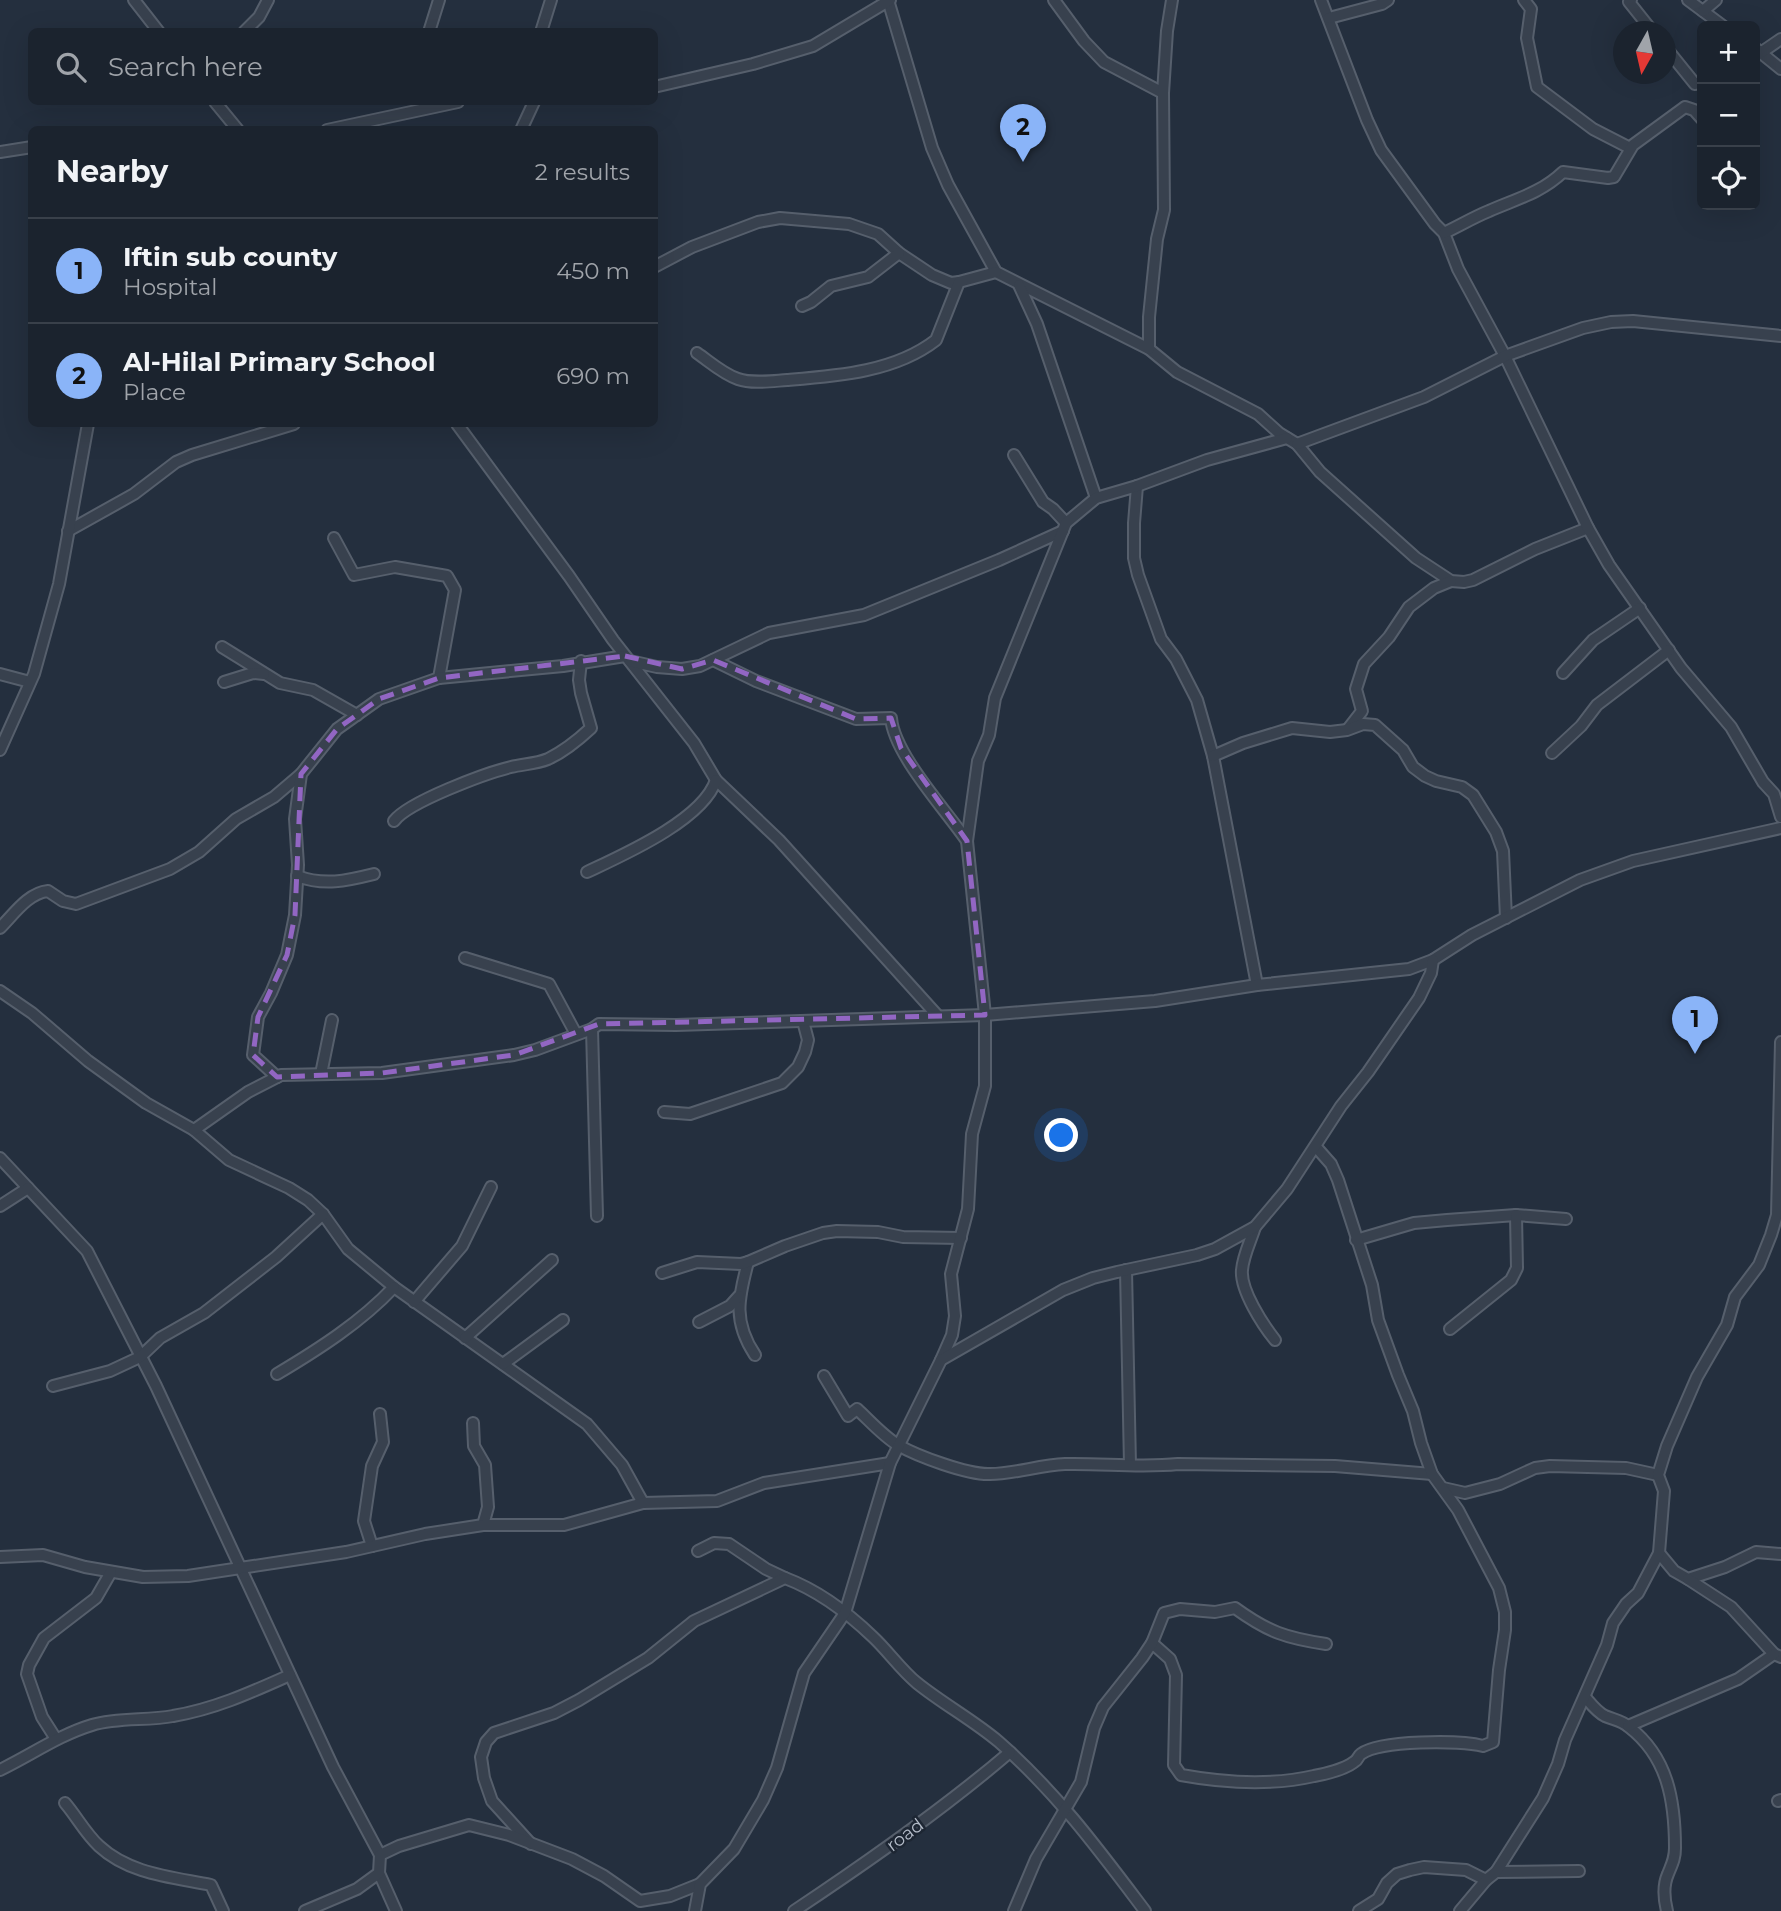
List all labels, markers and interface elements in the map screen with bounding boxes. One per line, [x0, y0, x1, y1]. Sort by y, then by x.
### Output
north arrow [1613, 21, 1676, 84]
map controls [1697, 21, 1760, 210]
button: + [1697, 21, 1760, 84]
search box [28, 28, 658, 105]
icon: search [52, 48, 90, 86]
text: Search here [108, 51, 263, 83]
button: − [1697, 84, 1760, 147]
pin: 2 [1000, 104, 1046, 162]
button: locate [1697, 147, 1760, 210]
text: Nearby [56, 153, 168, 190]
text: 2 results [535, 158, 630, 186]
text: Iftin sub county [123, 241, 337, 273]
text: 1 [74, 257, 84, 285]
text: 450 m [556, 257, 630, 285]
text: Hospital [123, 273, 218, 301]
text: Al-Hilal Primary School [123, 346, 436, 378]
text: 2 [72, 362, 86, 390]
text: 690 m [556, 362, 630, 390]
text: Place [123, 378, 186, 406]
pin: 1 [1672, 996, 1718, 1054]
your location [1044, 1118, 1078, 1152]
street label: road [882, 1814, 928, 1856]

